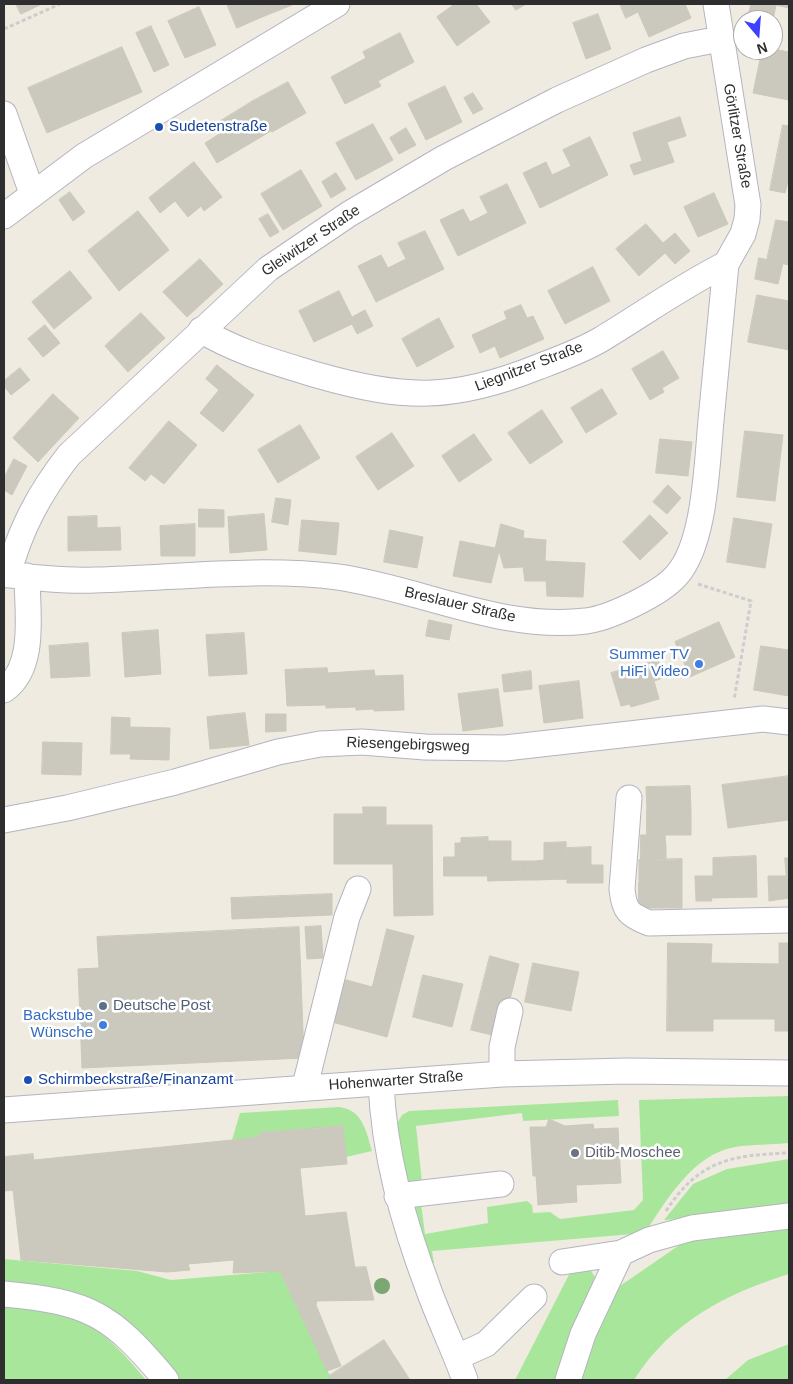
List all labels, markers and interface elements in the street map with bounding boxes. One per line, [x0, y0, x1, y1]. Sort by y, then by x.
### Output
north arrow [733, 10, 783, 60]
text: N [755, 39, 770, 57]
street label: Görlitzer Straße [719, 82, 755, 190]
place label: Sudetenstraße [169, 118, 267, 136]
marker: Sudetenstraße [153, 121, 165, 133]
street label: Gleiwitzer Straße [258, 201, 364, 281]
street label: Liegnitzer Straße [472, 338, 586, 396]
street label: Breslauer Straße [403, 583, 517, 627]
place label: Summer TV HiFi Video [609, 646, 689, 681]
marker: Summer TV HiFi Video [693, 658, 705, 670]
street label: Riesengebirgsweg [346, 734, 470, 756]
place label: Deutsche Post [113, 997, 211, 1015]
marker: Deutsche Post [97, 1000, 109, 1012]
place label: Backstube Wünsche [23, 1007, 93, 1042]
marker: Backstube Wünsche [97, 1019, 109, 1031]
street label: Hohenwarter Straße [328, 1067, 464, 1095]
place label: Schirmbeckstraße/Finanzamt [38, 1071, 233, 1089]
marker: Schirmbeckstraße/Finanzamt [22, 1074, 34, 1086]
place label: Ditib-Moschee [585, 1144, 681, 1162]
marker: Ditib-Moschee [569, 1147, 581, 1159]

